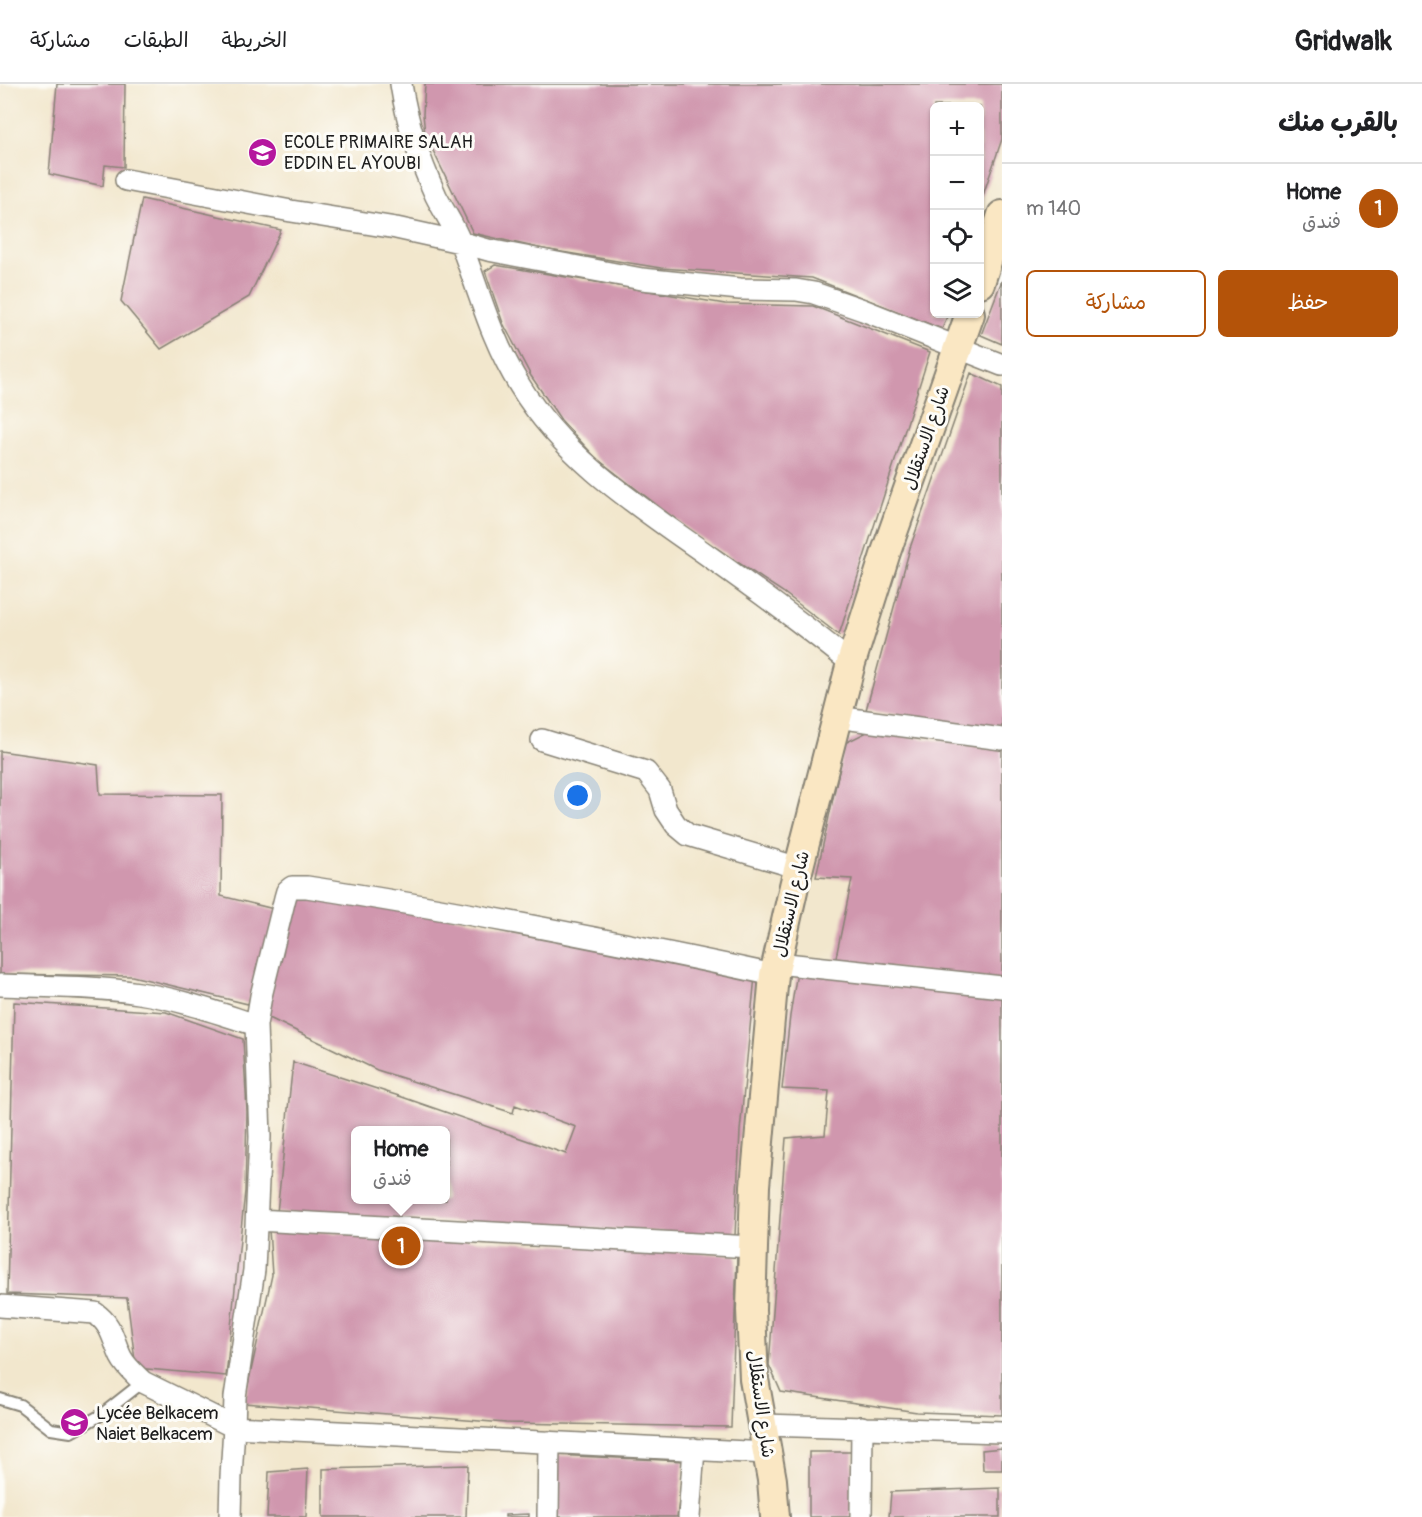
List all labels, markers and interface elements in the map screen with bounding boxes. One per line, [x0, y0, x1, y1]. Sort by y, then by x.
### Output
text: Gridwalk [1294, 24, 1392, 59]
text: مشاركة [30, 27, 91, 54]
text: الطبقات [124, 27, 189, 54]
text: الخريطة [222, 27, 287, 54]
map controls [930, 102, 984, 318]
button: + [930, 102, 984, 156]
text: بالقرب منك [1278, 107, 1398, 139]
place label: ECOLE PRIMAIRE SALAH EDDIN EL AYOUBI [284, 131, 473, 175]
school or university icon: ECOLE PRIMAIRE SALAH EDDIN EL AYOUBI [247, 136, 279, 168]
button: − [930, 156, 984, 210]
text: Home [1286, 178, 1341, 206]
text: 140 m [1026, 196, 1081, 221]
text: 1 [1375, 196, 1382, 221]
text: فندق [1302, 209, 1341, 234]
button: locate [930, 210, 984, 264]
button: layers [930, 264, 984, 318]
button: مشاركة [1026, 270, 1206, 337]
button: حفظ [1218, 270, 1398, 337]
street label: شارع الاستقلال [898, 383, 955, 493]
your location [563, 781, 592, 810]
street label: شارع الاستقلال [768, 849, 815, 960]
popup [351, 1126, 450, 1204]
text: Home [373, 1135, 428, 1163]
text: فندق [373, 1166, 412, 1191]
pin: 1 [382, 1224, 420, 1268]
street label: شارع الاستقلال [742, 1349, 779, 1459]
place label: Lycée Belkacem Naiet Belkacem [96, 1402, 218, 1446]
school or university icon: Lycée Belkacem Naiet Belkacem [59, 1407, 91, 1439]

